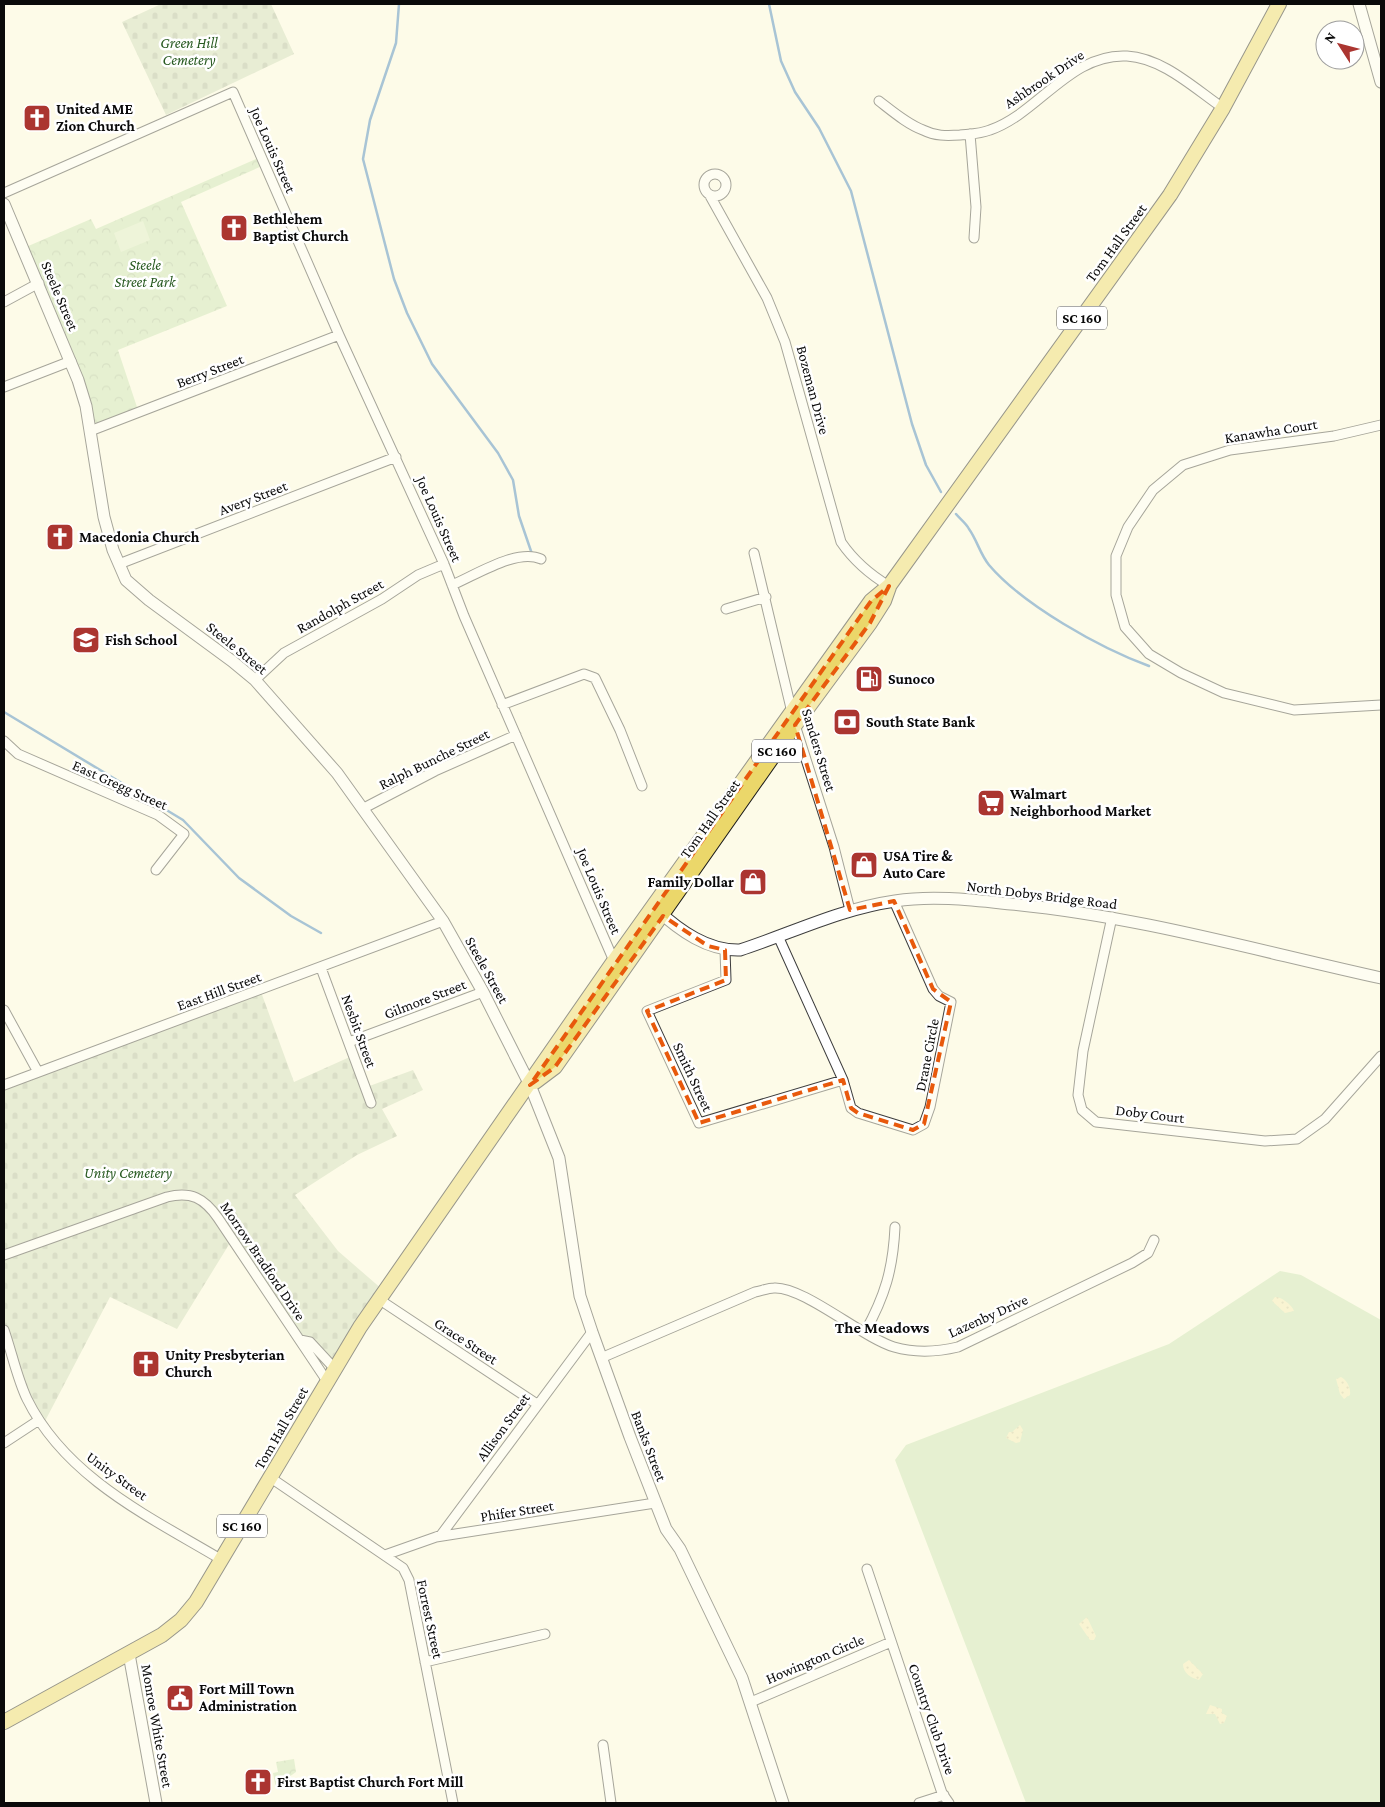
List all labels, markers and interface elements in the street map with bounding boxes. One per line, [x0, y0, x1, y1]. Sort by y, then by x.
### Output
north arrow [1315, 20, 1365, 70]
text: N [1320, 28, 1339, 46]
park label: Green Hill Cemetery [160, 35, 218, 69]
street label: Ashbrook Drive [1001, 46, 1087, 112]
place label: United AME Zion Church [56, 101, 135, 134]
church icon: United AME Zion Church [22, 103, 52, 133]
street label: Joe Louis Street [245, 103, 299, 197]
street label: Tom Hall Street [1082, 200, 1150, 285]
place label: Bethlehem Baptist Church [253, 211, 349, 244]
church icon: Bethlehem Baptist Church [219, 213, 249, 243]
park label: Steele Street Park [115, 257, 177, 290]
street label: Steele Street [38, 259, 82, 334]
road number: SC 160 [1057, 306, 1107, 330]
street label: Bozeman Drive [793, 344, 833, 436]
street label: Berry Street [174, 351, 247, 392]
street label: Kanawha Court [1223, 416, 1320, 446]
street label: Joe Louis Street [411, 472, 465, 566]
street label: Avery Street [217, 477, 291, 519]
church icon: Macedonia Church [45, 522, 75, 552]
place label: Macedonia Church [79, 529, 200, 545]
street label: Randolph Street [294, 575, 387, 637]
street label: Steele Street [203, 619, 271, 678]
school or university icon: Fish School [71, 625, 101, 655]
place label: Fish School [105, 632, 178, 648]
fuel station icon: Sunoco [854, 664, 884, 694]
place label: Sunoco [888, 671, 935, 687]
street label: Sanders Street [799, 707, 839, 794]
bank icon: South State Bank [832, 707, 862, 737]
place label: South State Bank [866, 714, 976, 730]
street label: Ralph Bunche Street [376, 725, 493, 794]
road number: SC 160 [752, 739, 802, 762]
street label: East Gregg Street [70, 757, 171, 814]
street label: Tom Hall Street [677, 776, 744, 861]
place label: Walmart Neighborhood Market [1009, 786, 1152, 819]
supermarket icon: Walmart Neighborhood Market [976, 788, 1006, 818]
street label: Joe Louis Street [572, 844, 625, 938]
place label: USA Tire & Auto Care [882, 848, 953, 881]
shop icon: USA Tire & Auto Care [849, 850, 879, 880]
shop icon: Family Dollar [738, 867, 768, 897]
place label: Family Dollar [647, 874, 734, 890]
street label: North Dobys Bridge Road [966, 878, 1118, 913]
street label: Steele Street [462, 934, 512, 1007]
street label: East Hill Street [175, 968, 264, 1014]
street label: Gilmore Street [382, 976, 469, 1022]
street label: Nesbit Street [338, 992, 380, 1071]
street label: Drane Circle [912, 1017, 942, 1093]
street label: Smith Street [670, 1040, 716, 1115]
street label: Doby Court [1115, 1102, 1186, 1127]
park label: Unity Cemetery [84, 1165, 172, 1182]
street label: Morrow Bradford Drive [217, 1199, 309, 1324]
street label: Lazenby Drive [946, 1291, 1031, 1342]
street label: Grace Street [431, 1315, 501, 1368]
district label: The Meadows [835, 1319, 930, 1336]
place label: Unity Presbyterian Church [165, 1347, 285, 1380]
church icon: Unity Presbyterian Church [131, 1349, 161, 1379]
street label: Tom Hall Street [251, 1383, 312, 1472]
street label: Allison Street [473, 1389, 533, 1464]
street label: Banks Street [628, 1409, 670, 1484]
street label: Unity Street [83, 1449, 151, 1505]
street label: Phifer Street [479, 1497, 556, 1525]
road number: SC 160 [217, 1514, 267, 1538]
street label: Forrest Street [414, 1578, 446, 1661]
street label: Howington Circle [763, 1631, 867, 1688]
street label: Country Club Drive [905, 1661, 959, 1777]
street label: Monroe White Street [138, 1663, 176, 1790]
place label: Fort Mill Town Administration [198, 1681, 297, 1714]
public building icon: Fort Mill Town Administration [165, 1683, 195, 1713]
church icon: First Baptist Church Fort Mill [243, 1767, 273, 1797]
place label: First Baptist Church Fort Mill [277, 1774, 464, 1790]

